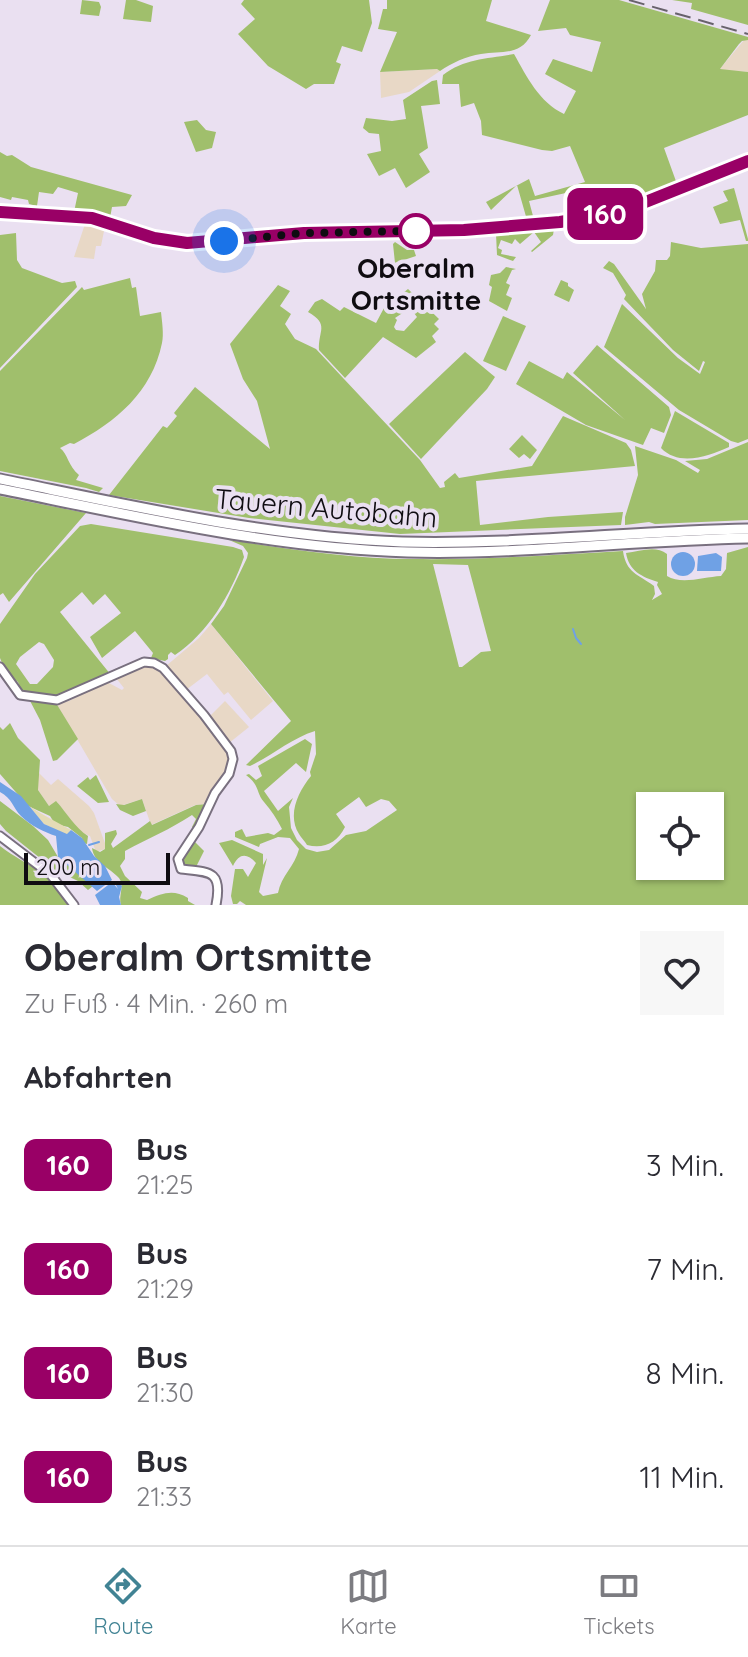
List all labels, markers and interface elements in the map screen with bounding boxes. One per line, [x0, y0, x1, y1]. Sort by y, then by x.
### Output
line badge: 160 [559, 188, 651, 240]
text: 160 [583, 196, 627, 231]
marker: Oberalm Ortsmitte [399, 214, 433, 248]
your location [204, 221, 244, 261]
place label: Oberalm Ortsmitte [351, 250, 481, 317]
street label: Tauern Autobahn [213, 480, 439, 535]
map controls [636, 792, 724, 880]
button: locate [636, 792, 724, 880]
scale bar [24, 849, 170, 885]
text: 200 m [36, 853, 100, 881]
button: heart [640, 931, 724, 1015]
text: Oberalm Ortsmitte [24, 933, 372, 981]
text: Zu Fuß · 4 Min. · 260 m [24, 987, 288, 1020]
text: Abfahrten [24, 1058, 172, 1096]
text: Bus [136, 1130, 188, 1168]
text: 3 Min. [646, 1146, 724, 1184]
text: 160 [46, 1147, 90, 1182]
text: 21:25 [136, 1168, 193, 1201]
text: Bus [136, 1234, 188, 1272]
text: 7 Min. [646, 1250, 724, 1288]
text: 160 [46, 1251, 90, 1286]
text: 21:29 [136, 1272, 194, 1305]
text: Bus [136, 1338, 188, 1376]
text: 8 Min. [646, 1354, 724, 1392]
text: 160 [46, 1355, 90, 1390]
text: 21:30 [136, 1376, 194, 1409]
text: Bus [136, 1442, 188, 1480]
text: 11 Min. [640, 1458, 724, 1496]
text: 160 [46, 1459, 90, 1494]
text: 21:33 [136, 1480, 192, 1513]
tab: Route [93, 1564, 154, 1640]
tab: Karte [340, 1564, 397, 1640]
tab: Tickets [583, 1564, 655, 1640]

